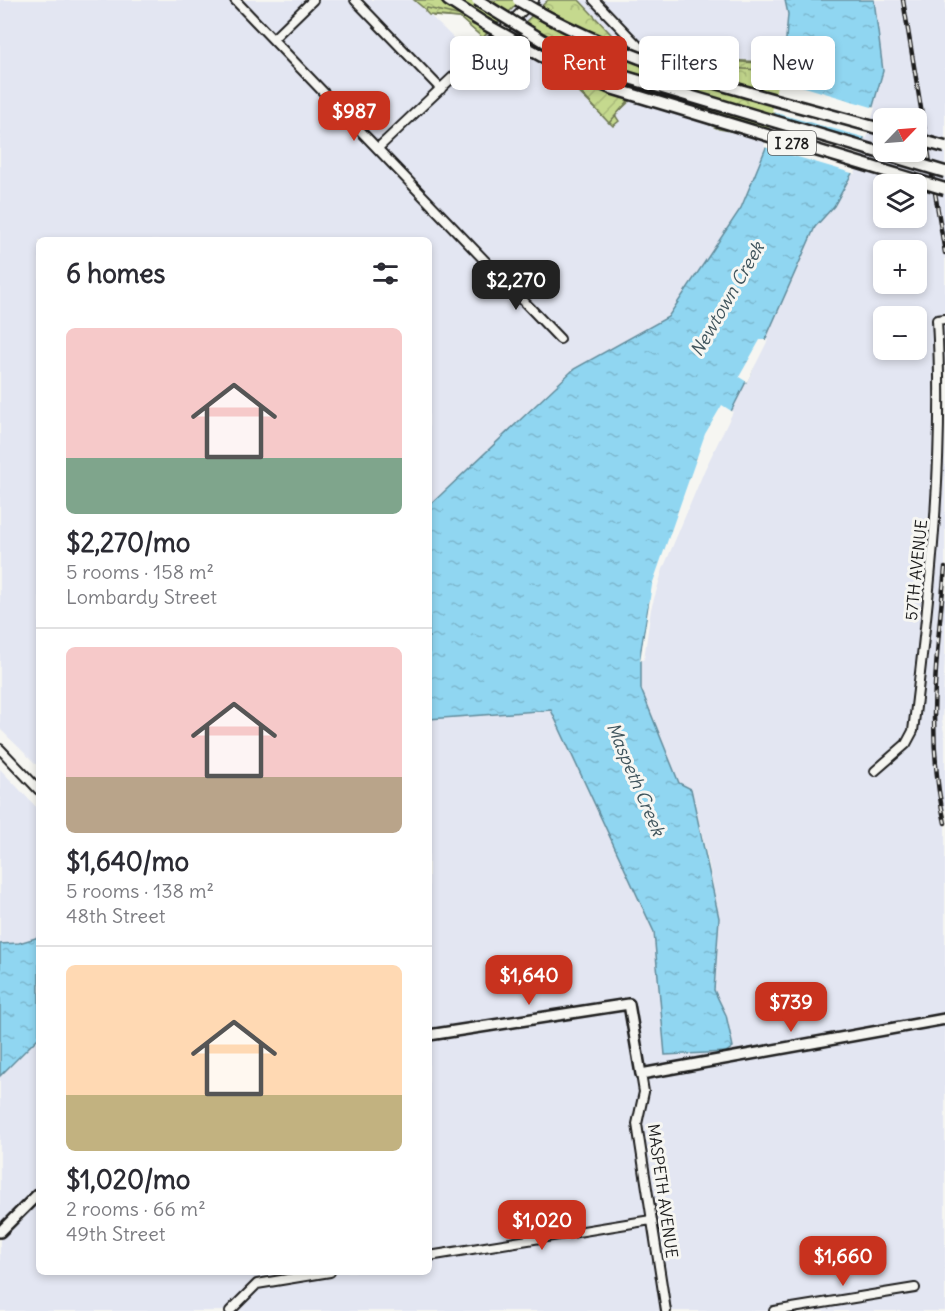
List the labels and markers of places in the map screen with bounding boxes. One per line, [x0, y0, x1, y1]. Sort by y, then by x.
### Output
pin: $987 [318, 91, 390, 142]
pin: $2,270 [467, 260, 565, 311]
pin: $1,640 [480, 955, 578, 1006]
pin: $739 [755, 982, 827, 1033]
pin: $1,020 [493, 1200, 591, 1251]
pin: $1,660 [794, 1236, 892, 1287]

